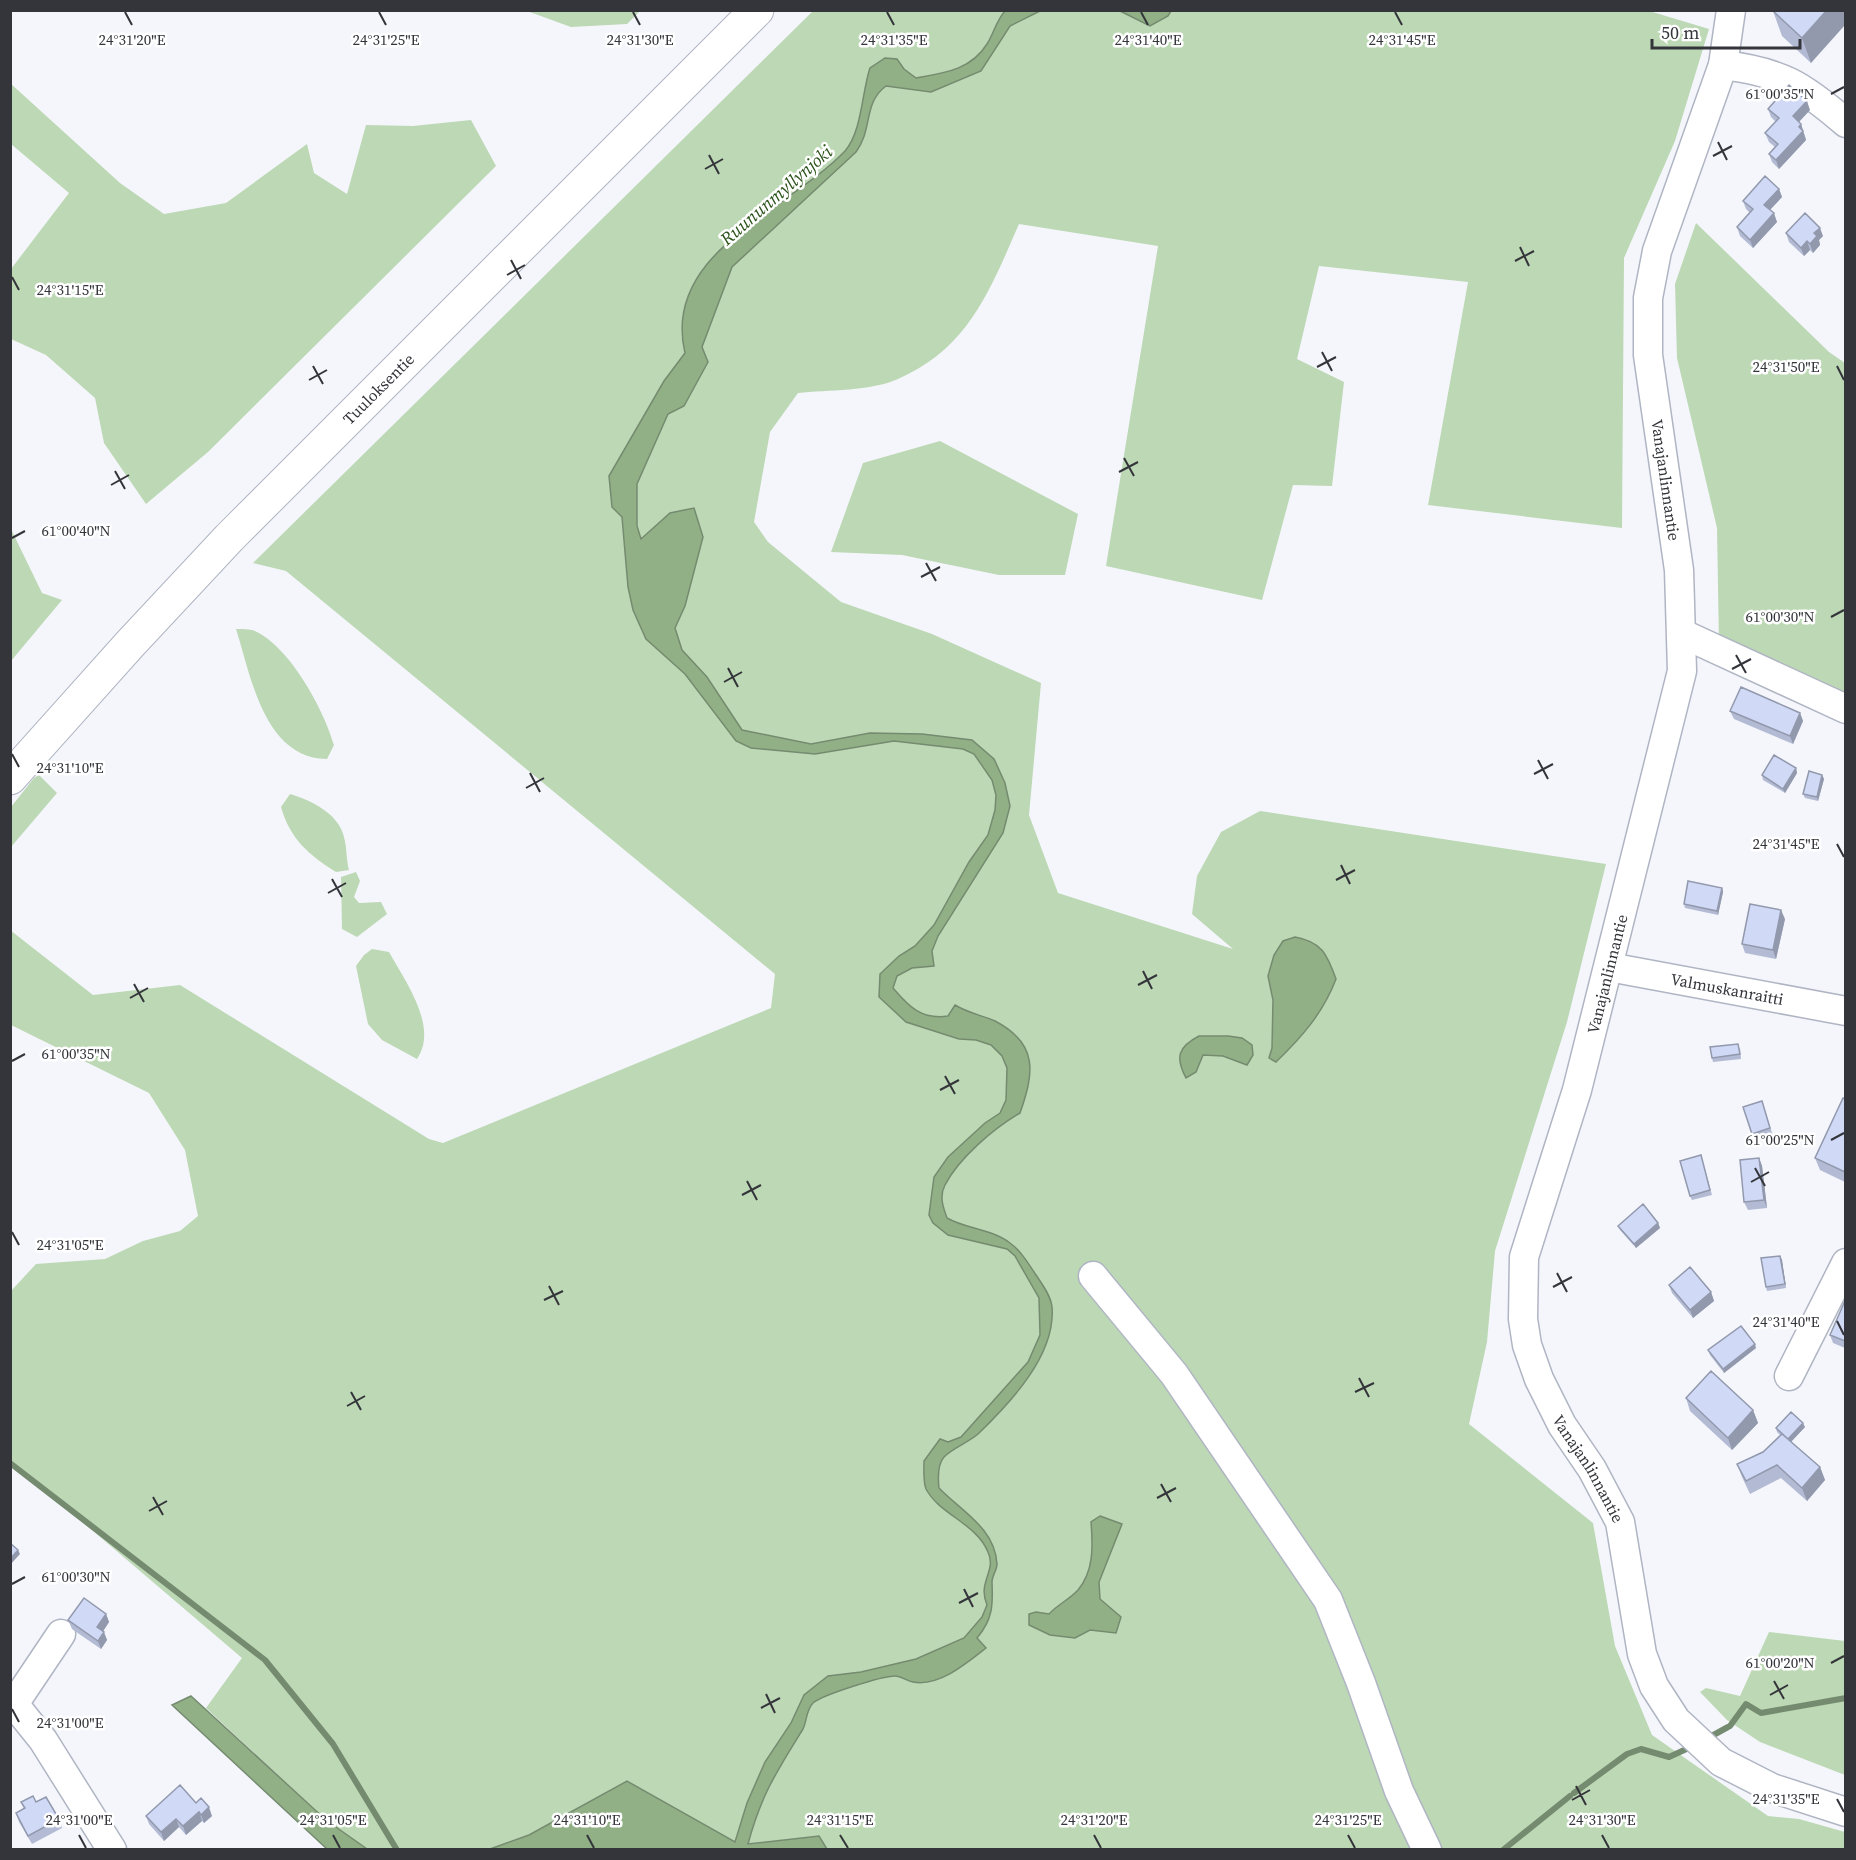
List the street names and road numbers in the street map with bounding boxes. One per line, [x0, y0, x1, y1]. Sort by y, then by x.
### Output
street label: Tuuloksentie [338, 348, 419, 429]
street label: Vanajanlinnantie [1646, 418, 1686, 542]
street label: Vanajanlinnantie [1582, 912, 1632, 1036]
street label: Valmuskanraitti [1669, 968, 1785, 1010]
street label: Vanajanlinnantie [1548, 1411, 1629, 1526]

